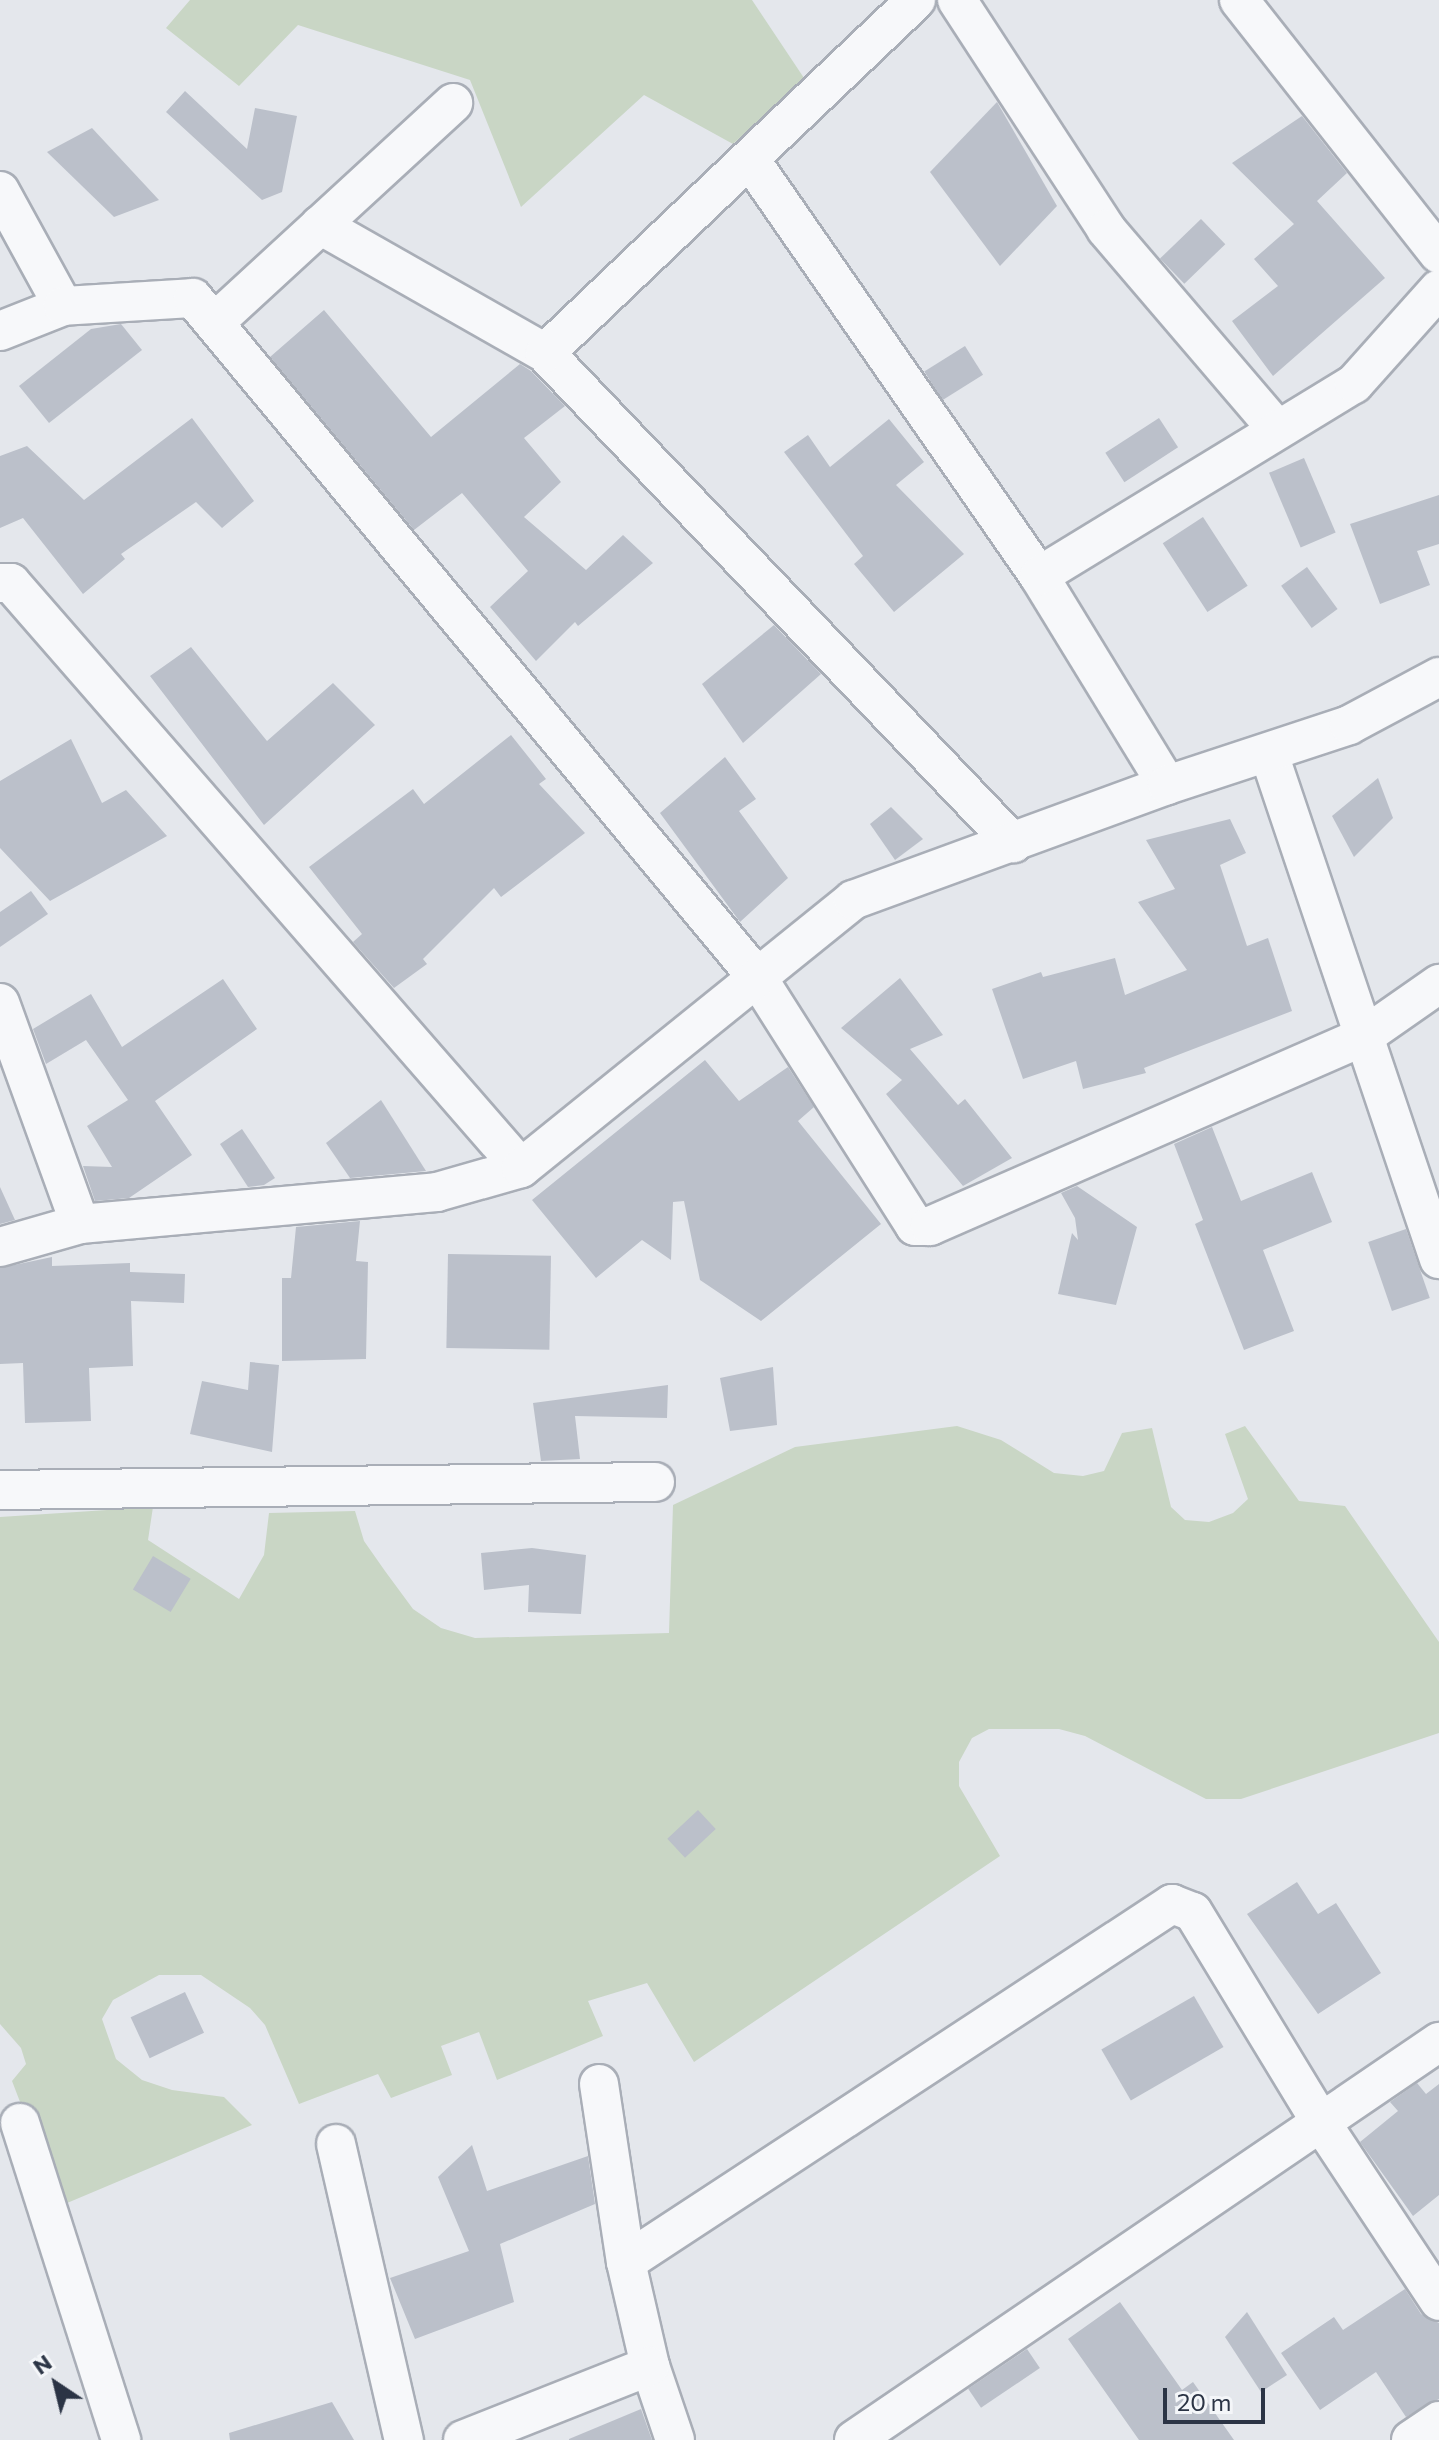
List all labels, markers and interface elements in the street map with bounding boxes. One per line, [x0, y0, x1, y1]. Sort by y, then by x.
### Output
north arrow [16, 2344, 96, 2424]
text: N [27, 2348, 56, 2380]
scale bar [1167, 2372, 1269, 2422]
text: 20 m [1177, 2387, 1231, 2416]

